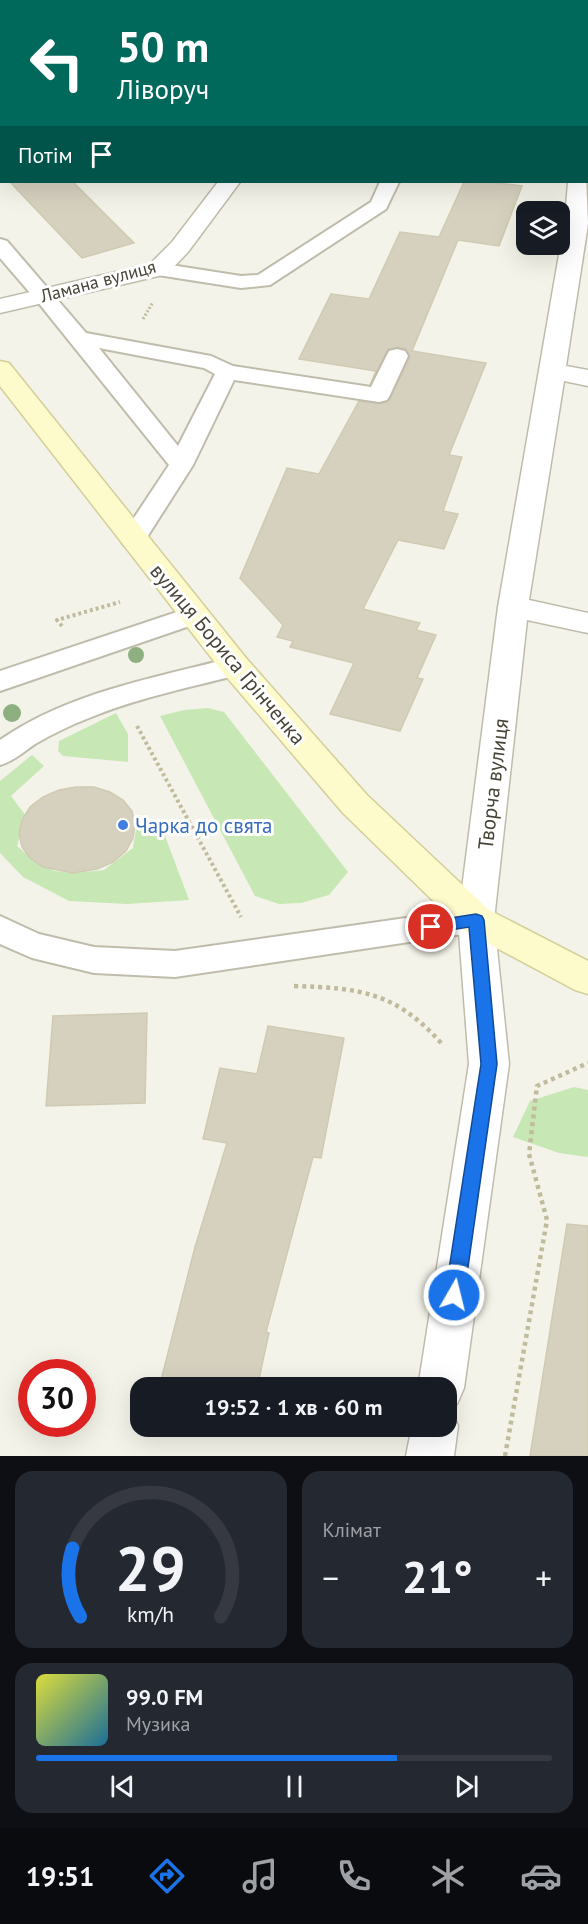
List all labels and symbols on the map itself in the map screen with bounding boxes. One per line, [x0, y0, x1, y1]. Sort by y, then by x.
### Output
street label: Ламана вулиця [37, 255, 158, 308]
street label: вулиця Бориса Грінченка [144, 558, 312, 750]
street label: Творча вулиця [472, 717, 514, 851]
place label: Чарка до свята [135, 812, 272, 839]
marker: Чарка до свята [116, 818, 130, 832]
pin [405, 901, 456, 952]
position arrow [422, 1263, 486, 1327]
speed limit sign: 30 [18, 1359, 96, 1437]

